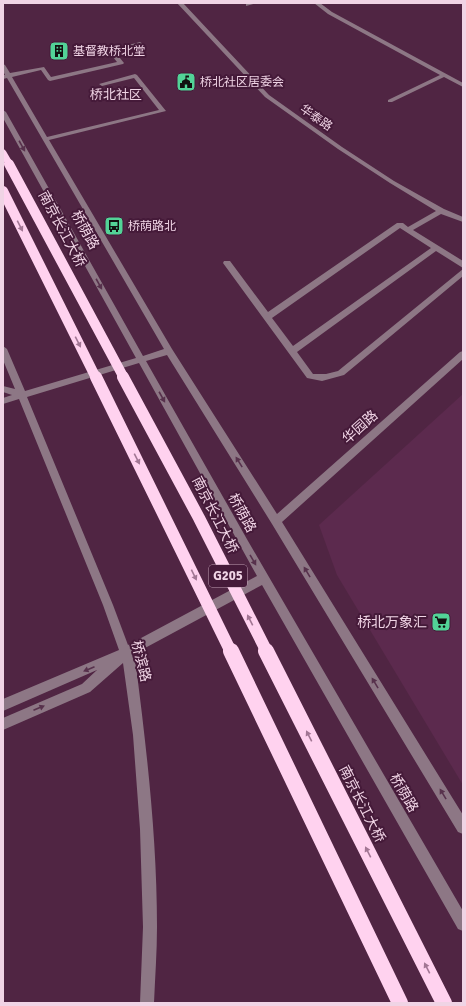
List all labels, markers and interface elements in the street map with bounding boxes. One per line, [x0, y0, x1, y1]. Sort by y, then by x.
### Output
building icon: 基督教桥北堂 [48, 40, 70, 62]
place label: 基督教桥北堂 [73, 44, 145, 59]
public building icon: 桥北社区居委会 [175, 71, 197, 93]
place label: 桥北社区居委会 [200, 75, 284, 90]
district label: 桥北社区 [90, 87, 142, 103]
street label: 华泰路 [297, 102, 335, 134]
one-way arrow [19, 140, 25, 152]
street label: 南京长江大桥 [35, 188, 89, 270]
street label: 桥荫路 [67, 208, 103, 252]
bus stop icon: 桥荫路北 [103, 215, 125, 237]
place label: 桥荫路北 [128, 219, 176, 234]
one-way arrow [17, 220, 24, 232]
one-way arrow [95, 278, 102, 290]
one-way arrow [75, 337, 82, 348]
one-way arrow [159, 391, 166, 403]
street label: 华园路 [339, 407, 381, 447]
one-way arrow [133, 453, 140, 464]
one-way arrow [235, 456, 242, 467]
street label: 南京长江大桥 [188, 474, 242, 556]
street label: 桥荫路 [224, 491, 260, 535]
one-way arrow [249, 554, 256, 566]
road number: G205 [209, 565, 247, 587]
one-way arrow [304, 566, 311, 578]
one-way arrow [191, 570, 197, 581]
supermarket icon: 桥北万象汇 [430, 611, 452, 633]
place label: 桥北万象汇 [357, 614, 427, 631]
one-way arrow [247, 615, 254, 626]
street label: 桥滨路 [128, 639, 154, 683]
one-way arrow [83, 666, 95, 672]
one-way arrow [371, 678, 379, 688]
one-way arrow [33, 705, 45, 711]
one-way arrow [306, 731, 312, 742]
street label: 南京长江大桥 [335, 763, 389, 845]
street label: 桥荫路 [386, 771, 422, 815]
one-way arrow [439, 788, 446, 800]
one-way arrow [365, 847, 371, 858]
one-way arrow [424, 962, 430, 974]

